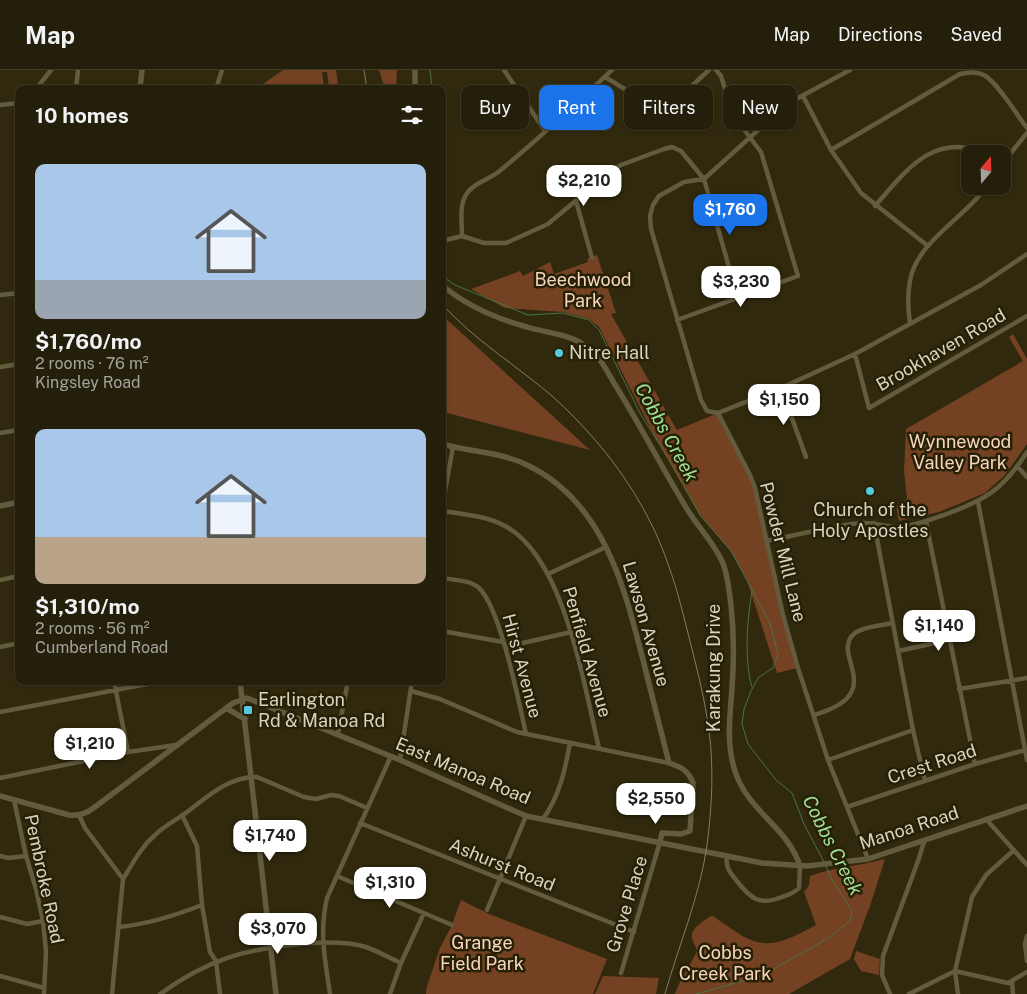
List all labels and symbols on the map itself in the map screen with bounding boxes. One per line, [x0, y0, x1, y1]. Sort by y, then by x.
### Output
north arrow [961, 145, 1011, 195]
pin: $2,210 [543, 164, 625, 207]
pin: $1,760 [689, 194, 771, 236]
pin: $3,230 [700, 266, 782, 308]
park label: Beechwood Park [534, 269, 632, 311]
street label: Brookhaven Road [872, 304, 1009, 395]
place label: Nitre Hall [569, 342, 650, 363]
marker: Nitre Hall [553, 347, 565, 359]
water label: Cobbs Creek [631, 379, 703, 486]
pin: $1,150 [743, 384, 825, 426]
park label: Wynnewood Valley Park [909, 431, 1011, 473]
street label: Powder Mill Lane [756, 480, 811, 624]
marker: Church of the Holy Apostles [864, 485, 876, 497]
place label: Church of the Holy Apostles [812, 499, 928, 541]
street label: Lawson Avenue [619, 559, 674, 689]
street label: Penfield Avenue [559, 584, 616, 720]
street label: Karakung Drive [703, 604, 724, 732]
pin: $1,140 [898, 610, 980, 652]
street label: Hirst Avenue [498, 611, 547, 720]
place label: Earlington Rd & Manoa Rd [258, 689, 385, 731]
marker: Earlington Rd & Manoa Rd [242, 704, 254, 716]
pin: $1,210 [49, 728, 131, 770]
street label: East Manoa Road [393, 733, 534, 808]
street label: Crest Road [885, 739, 979, 788]
pin: $2,550 [615, 782, 697, 825]
water label: Cobbs Creek [798, 791, 868, 899]
street label: Manoa Road [857, 802, 961, 853]
street label: Pembroke Road [21, 812, 68, 945]
pin: $1,740 [229, 820, 311, 862]
street label: Ashurst Road [446, 834, 558, 895]
street label: Grove Place [602, 853, 651, 955]
pin: $1,310 [349, 866, 431, 909]
pin: $3,070 [237, 912, 319, 955]
park label: Grange Field Park [440, 932, 524, 974]
park label: Cobbs Creek Park [679, 942, 771, 984]

